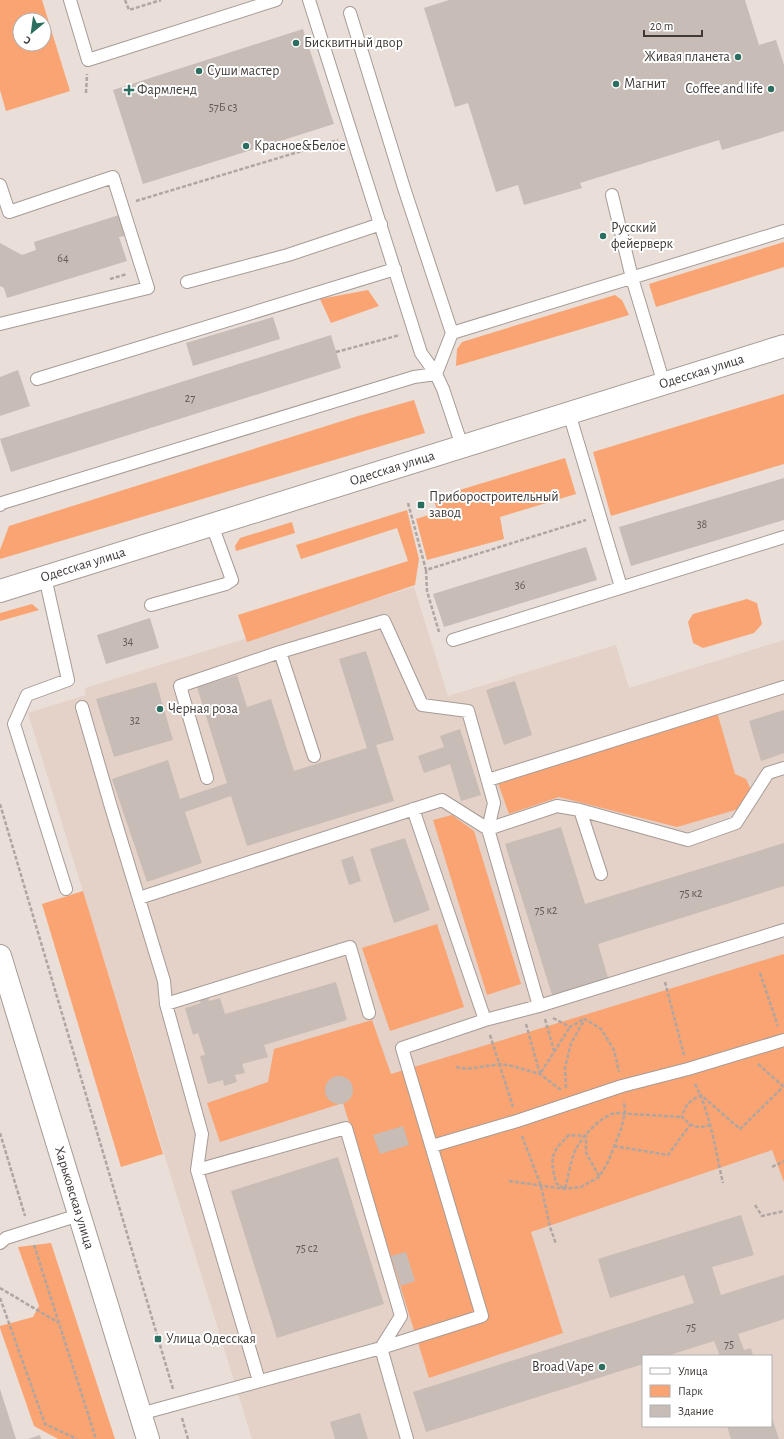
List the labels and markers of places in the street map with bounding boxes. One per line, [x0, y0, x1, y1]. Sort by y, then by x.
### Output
place label: Бисквитный двор [304, 36, 403, 50]
marker: Бисквитный двор [291, 38, 301, 48]
place label: Живая планета [644, 50, 731, 64]
marker: Живая планета [733, 52, 743, 62]
place label: Суши мастер [207, 64, 279, 78]
marker: Суши мастер [194, 66, 204, 76]
place label: Магнит [624, 77, 667, 91]
marker: Магнит [611, 79, 621, 89]
place label: Coffee and life [686, 82, 763, 96]
place label: Фармленд [137, 83, 197, 97]
marker: Coffee and life [766, 84, 776, 94]
marker: Фармленд [124, 85, 134, 95]
place label: Красное&Белое [254, 139, 346, 153]
marker: Красное&Белое [241, 141, 251, 151]
place label: Русский фейерверк [611, 221, 674, 251]
marker: Русский фейерверк [598, 231, 608, 241]
place label: Приборостроительный завод [429, 490, 559, 520]
marker: Приборостроительный завод [416, 500, 426, 510]
place label: Черная роза [168, 702, 238, 716]
marker: Черная роза [155, 704, 165, 714]
place label: Улица Одесская [166, 1332, 256, 1346]
marker: Улица Одесская [153, 1334, 163, 1344]
place label: Broad Vape [532, 1360, 594, 1374]
marker: Broad Vape [597, 1362, 607, 1372]

